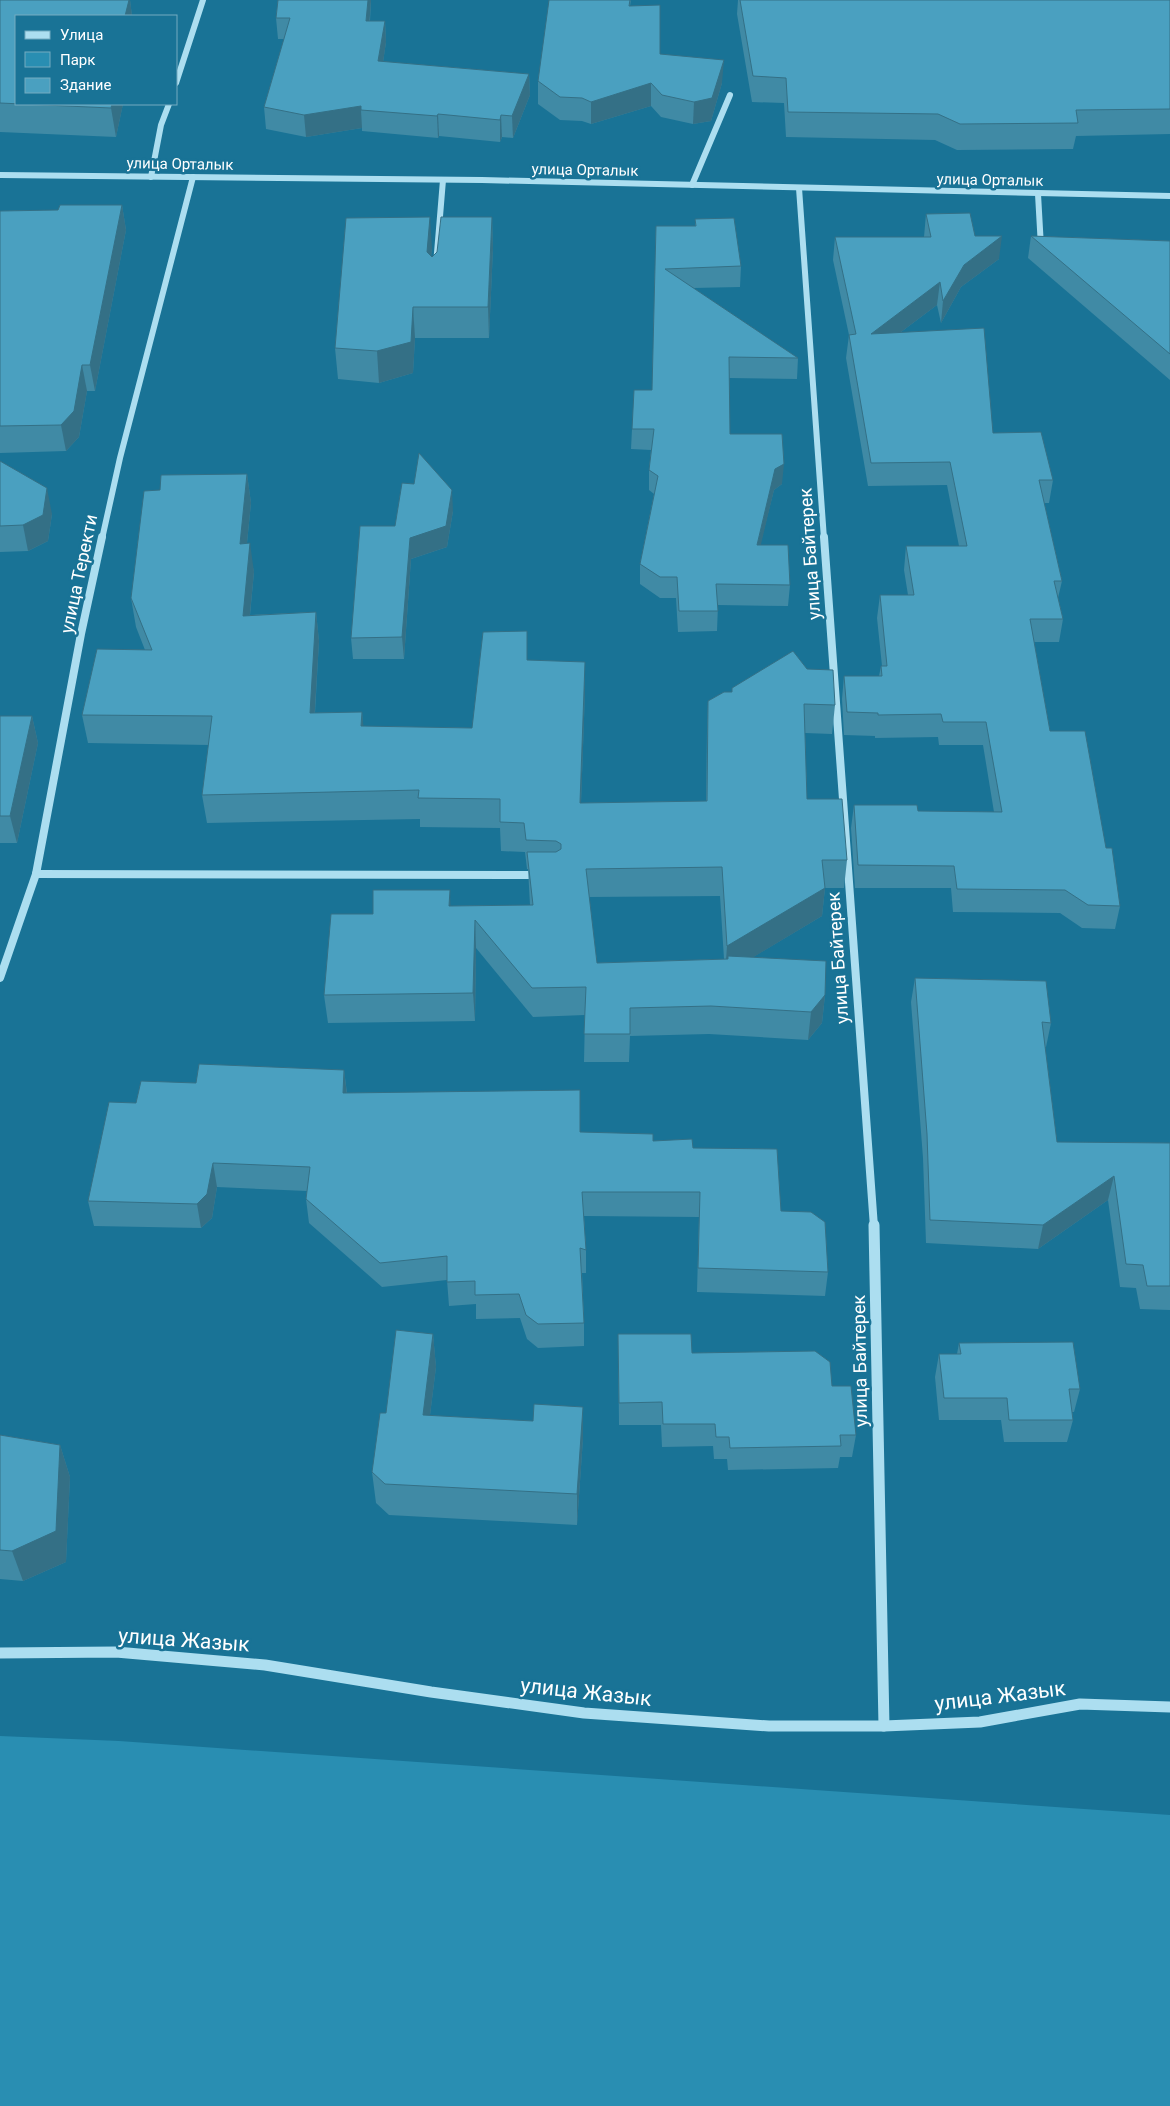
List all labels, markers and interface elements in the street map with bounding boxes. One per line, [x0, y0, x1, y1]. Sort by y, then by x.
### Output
legend [15, 15, 178, 105]
text: Улица [60, 26, 103, 44]
text: Парк [60, 51, 95, 69]
text: Здание [60, 76, 111, 94]
street label: улица Орталык [126, 154, 234, 174]
street label: улица Орталык [531, 160, 639, 180]
street label: улица Орталык [936, 170, 1044, 190]
street label: улица Байтерек [794, 487, 825, 621]
street label: улица Теректи [56, 512, 101, 635]
street label: улица Байтерек [822, 891, 853, 1025]
street label: улица Байтерек [848, 1294, 871, 1427]
street label: улица Жазык [117, 1623, 251, 1657]
street label: улица Жазык [519, 1673, 653, 1711]
street label: улица Жазык [933, 1676, 1067, 1716]

